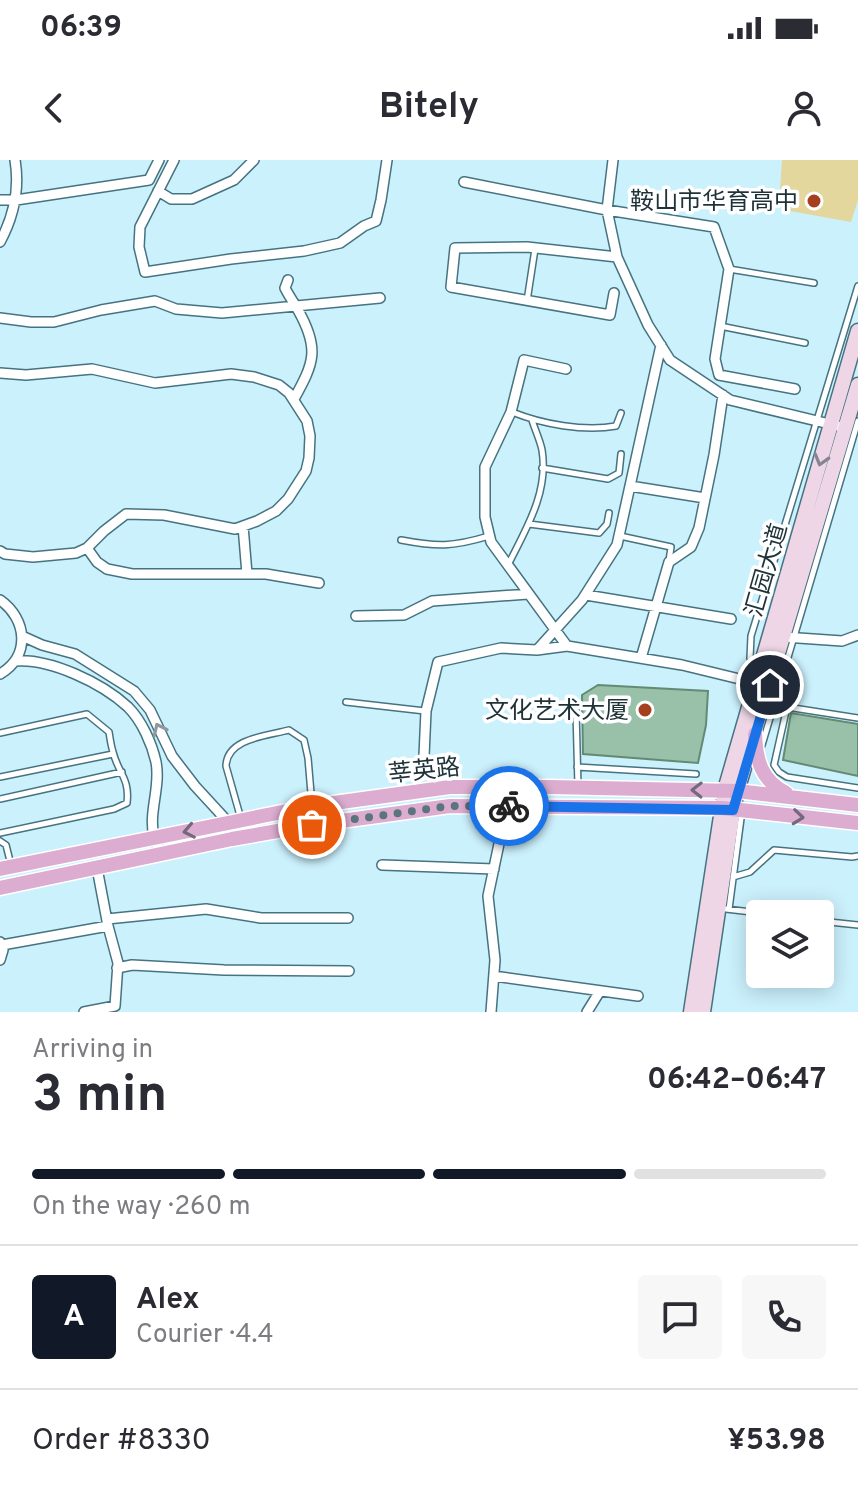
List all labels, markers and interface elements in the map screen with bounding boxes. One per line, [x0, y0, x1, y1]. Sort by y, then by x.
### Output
text: 06:39 [40, 10, 122, 47]
text: Bitely [379, 85, 479, 131]
icon: back [32, 86, 76, 130]
icon: person [782, 86, 826, 130]
place label: 鞍山市华育高中 [630, 188, 798, 218]
marker: 鞍山市华育高中 [805, 192, 823, 210]
one-way arrow [814, 453, 830, 467]
street label: 汇园大道 [740, 520, 796, 621]
pin [736, 651, 804, 719]
icon: home [748, 663, 792, 707]
place label: 文化艺术大厦 [485, 697, 629, 727]
marker: 文化艺术大厦 [636, 701, 654, 719]
one-way arrow [153, 723, 169, 737]
street label: 莘英路 [387, 753, 462, 791]
courier [469, 766, 549, 846]
one-way arrow [690, 781, 703, 798]
icon: bike [487, 784, 531, 828]
pin [278, 791, 346, 859]
icon: bag [290, 803, 334, 847]
one-way arrow [792, 808, 805, 825]
one-way arrow [182, 822, 196, 839]
map controls [746, 900, 834, 988]
button: layers [746, 900, 834, 988]
text: Arriving in [32, 1034, 153, 1067]
text: 06:42–06:47 [647, 1062, 826, 1099]
text: 3 min [32, 1064, 167, 1130]
text: On the way · 260 m [32, 1191, 250, 1224]
button: chat [638, 1275, 722, 1359]
button: phone [742, 1275, 826, 1359]
text: Alex [136, 1282, 200, 1319]
text: A [63, 1299, 85, 1336]
text: Courier · 4.4 [136, 1319, 274, 1352]
text: Order #8330 [32, 1423, 211, 1460]
text: ¥53.98 [728, 1423, 826, 1460]

